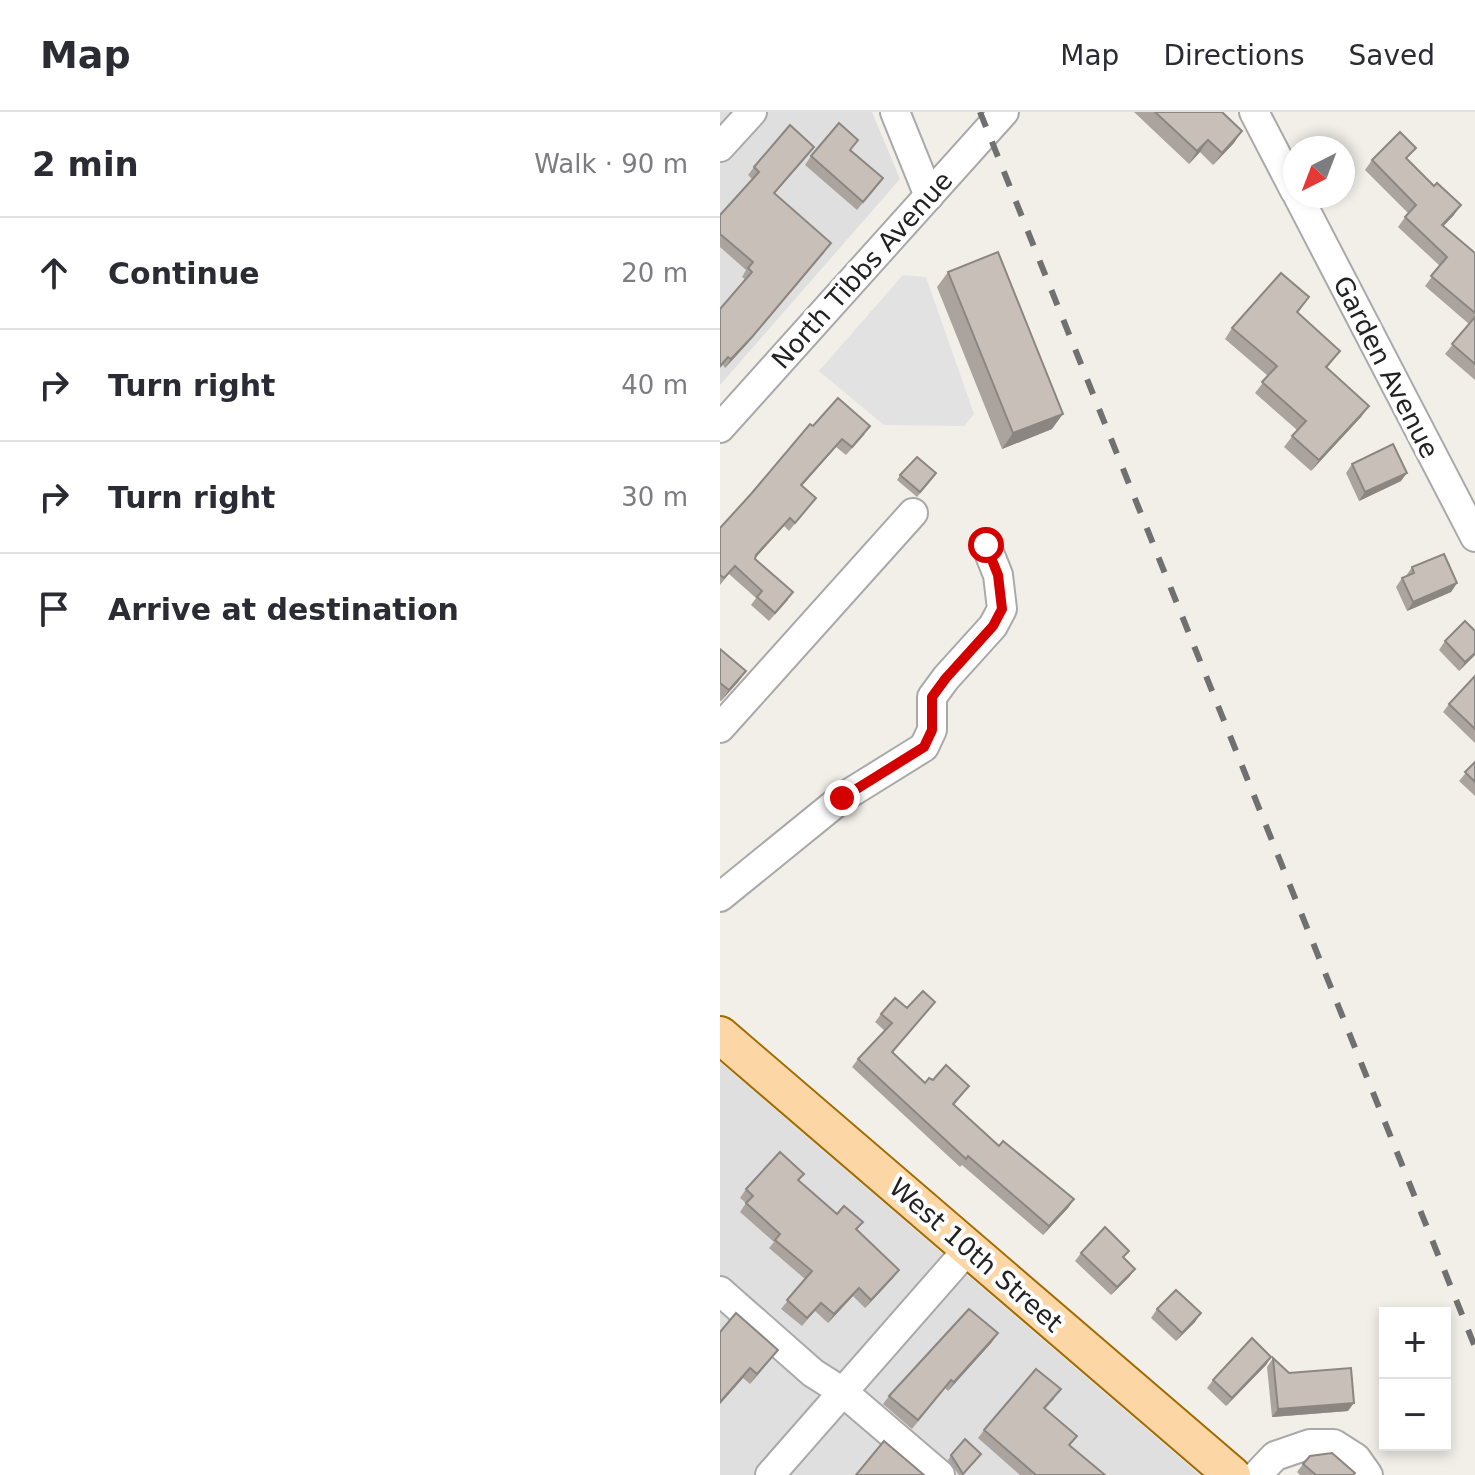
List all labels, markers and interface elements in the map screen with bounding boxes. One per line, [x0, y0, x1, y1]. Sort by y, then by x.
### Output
text: Map [40, 33, 131, 77]
text: Map [1060, 39, 1119, 72]
text: Directions [1163, 39, 1304, 72]
text: Saved [1348, 39, 1435, 72]
north arrow [1283, 136, 1355, 208]
text: 2 min [32, 144, 139, 184]
text: Walk · 90 m [534, 149, 688, 179]
street label: North Tibbs Avenue [766, 165, 958, 375]
icon: ahead [32, 251, 76, 295]
text: Continue [108, 256, 260, 291]
text: 20 m [621, 258, 688, 288]
street label: Garden Avenue [1327, 271, 1445, 463]
icon: right [32, 363, 76, 407]
text: Turn right [108, 368, 275, 403]
text: 40 m [621, 370, 688, 400]
icon: right [32, 475, 76, 519]
text: Turn right [108, 480, 275, 515]
text: 30 m [621, 482, 688, 512]
route start [968, 527, 1004, 563]
icon: arrive [32, 587, 76, 631]
text: Arrive at destination [108, 592, 459, 627]
route end [824, 780, 860, 816]
street label: West 10th Street [883, 1172, 1069, 1338]
map controls [1379, 1307, 1451, 1451]
button: + [1379, 1307, 1451, 1379]
button: − [1379, 1379, 1451, 1451]

